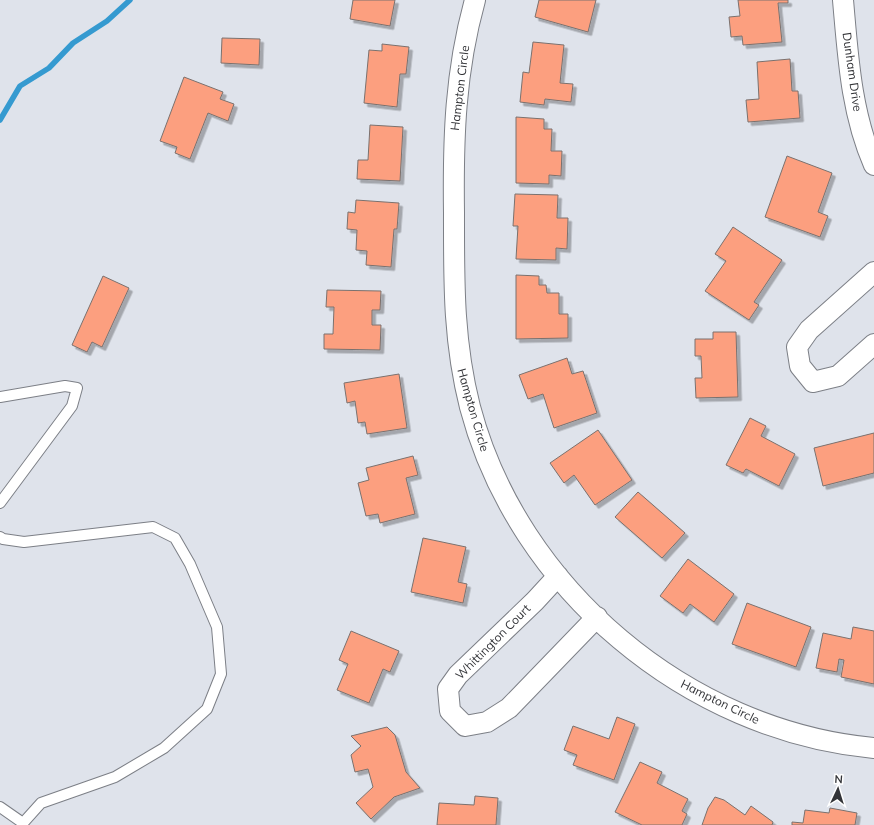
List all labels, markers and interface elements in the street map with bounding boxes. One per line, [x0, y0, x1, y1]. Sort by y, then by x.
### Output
street label: Dunham Drive [840, 31, 865, 112]
street label: Hampton Circle [447, 44, 472, 131]
street label: Hampton Circle [454, 367, 493, 453]
street label: Whittington Court [452, 601, 533, 682]
street label: Hampton Circle [678, 676, 762, 727]
north arrow [818, 769, 858, 809]
text: N [834, 772, 843, 786]

